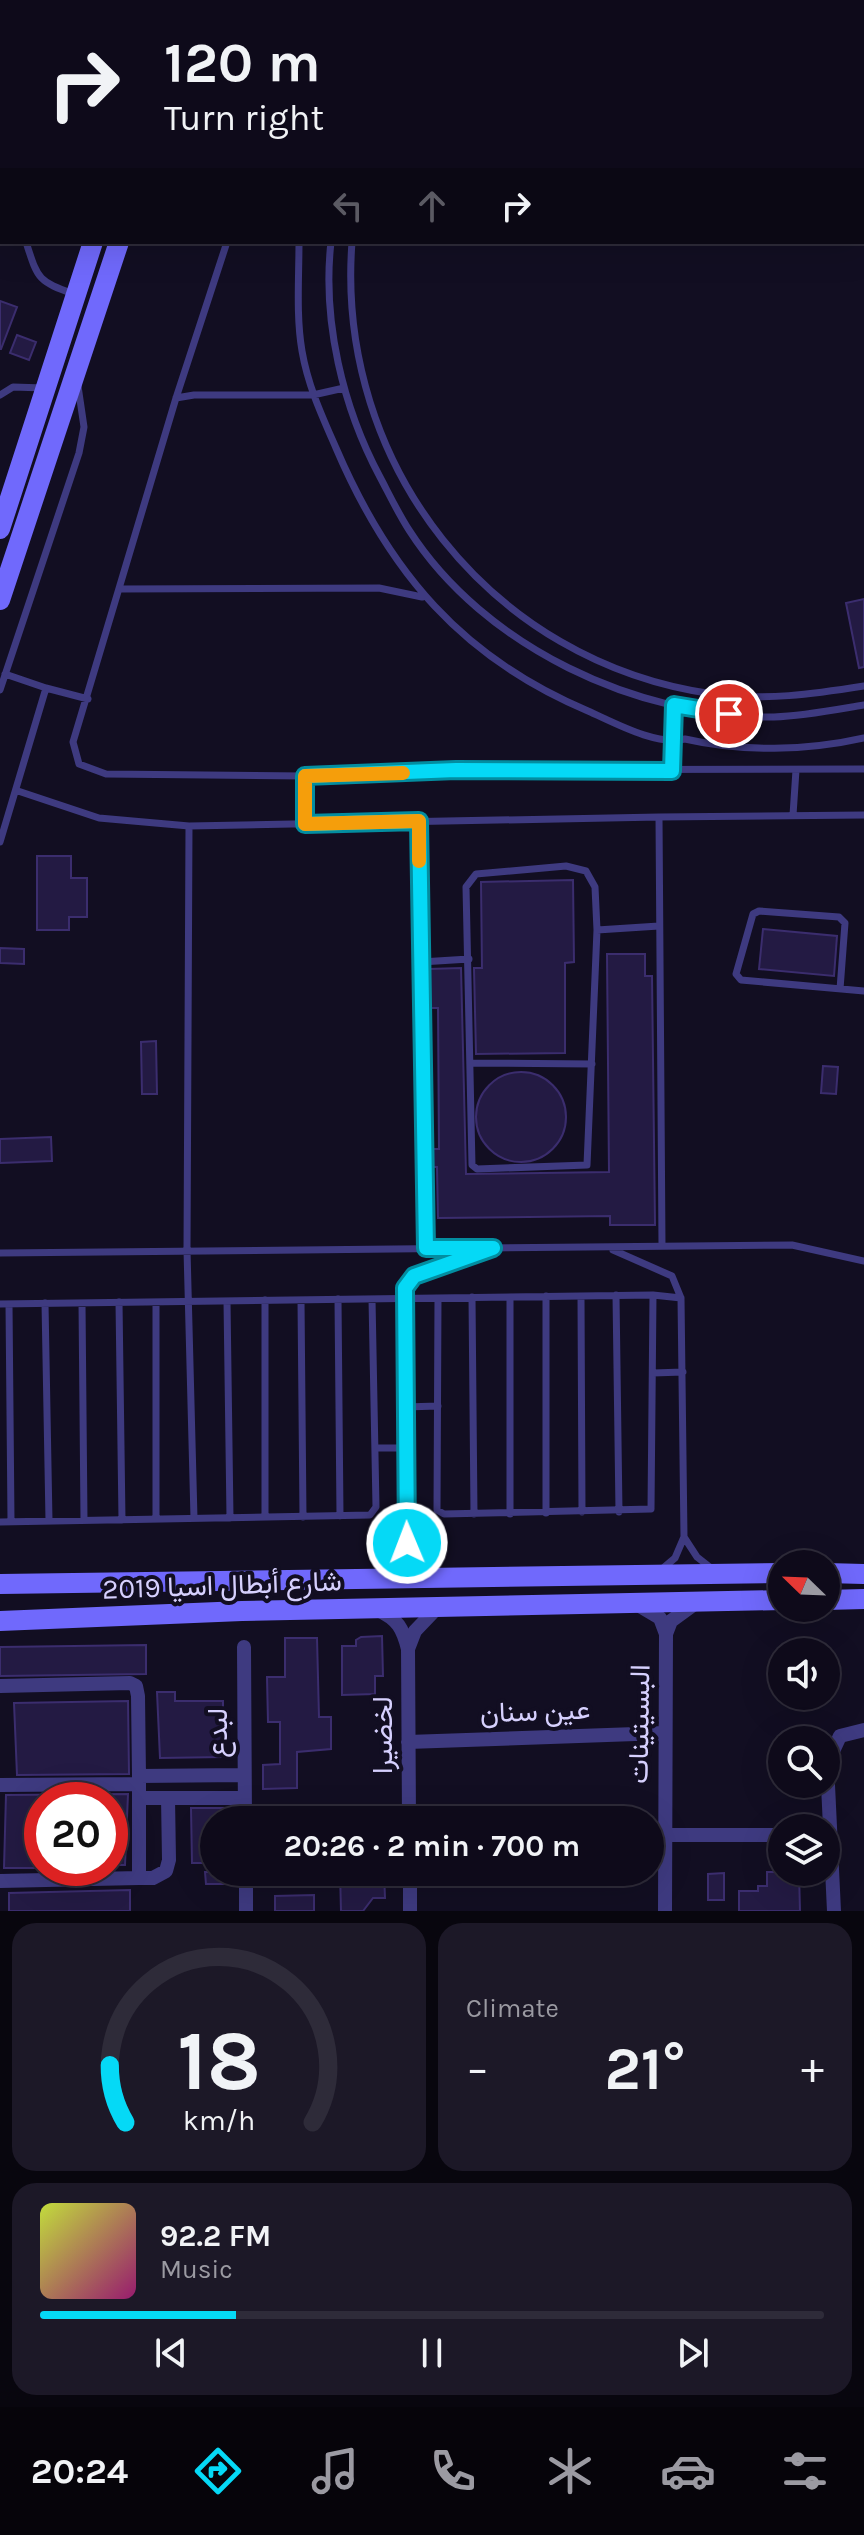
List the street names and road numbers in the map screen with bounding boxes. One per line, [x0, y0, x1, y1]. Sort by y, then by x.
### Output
street label: شارع أبطال اسيا 2019 [102, 1564, 342, 1608]
street label: البسيتينات [621, 1664, 657, 1784]
street label: عين سنان [479, 1693, 591, 1729]
street label: لخضيرا [366, 1696, 400, 1774]
street label: لبدع [201, 1708, 236, 1758]

